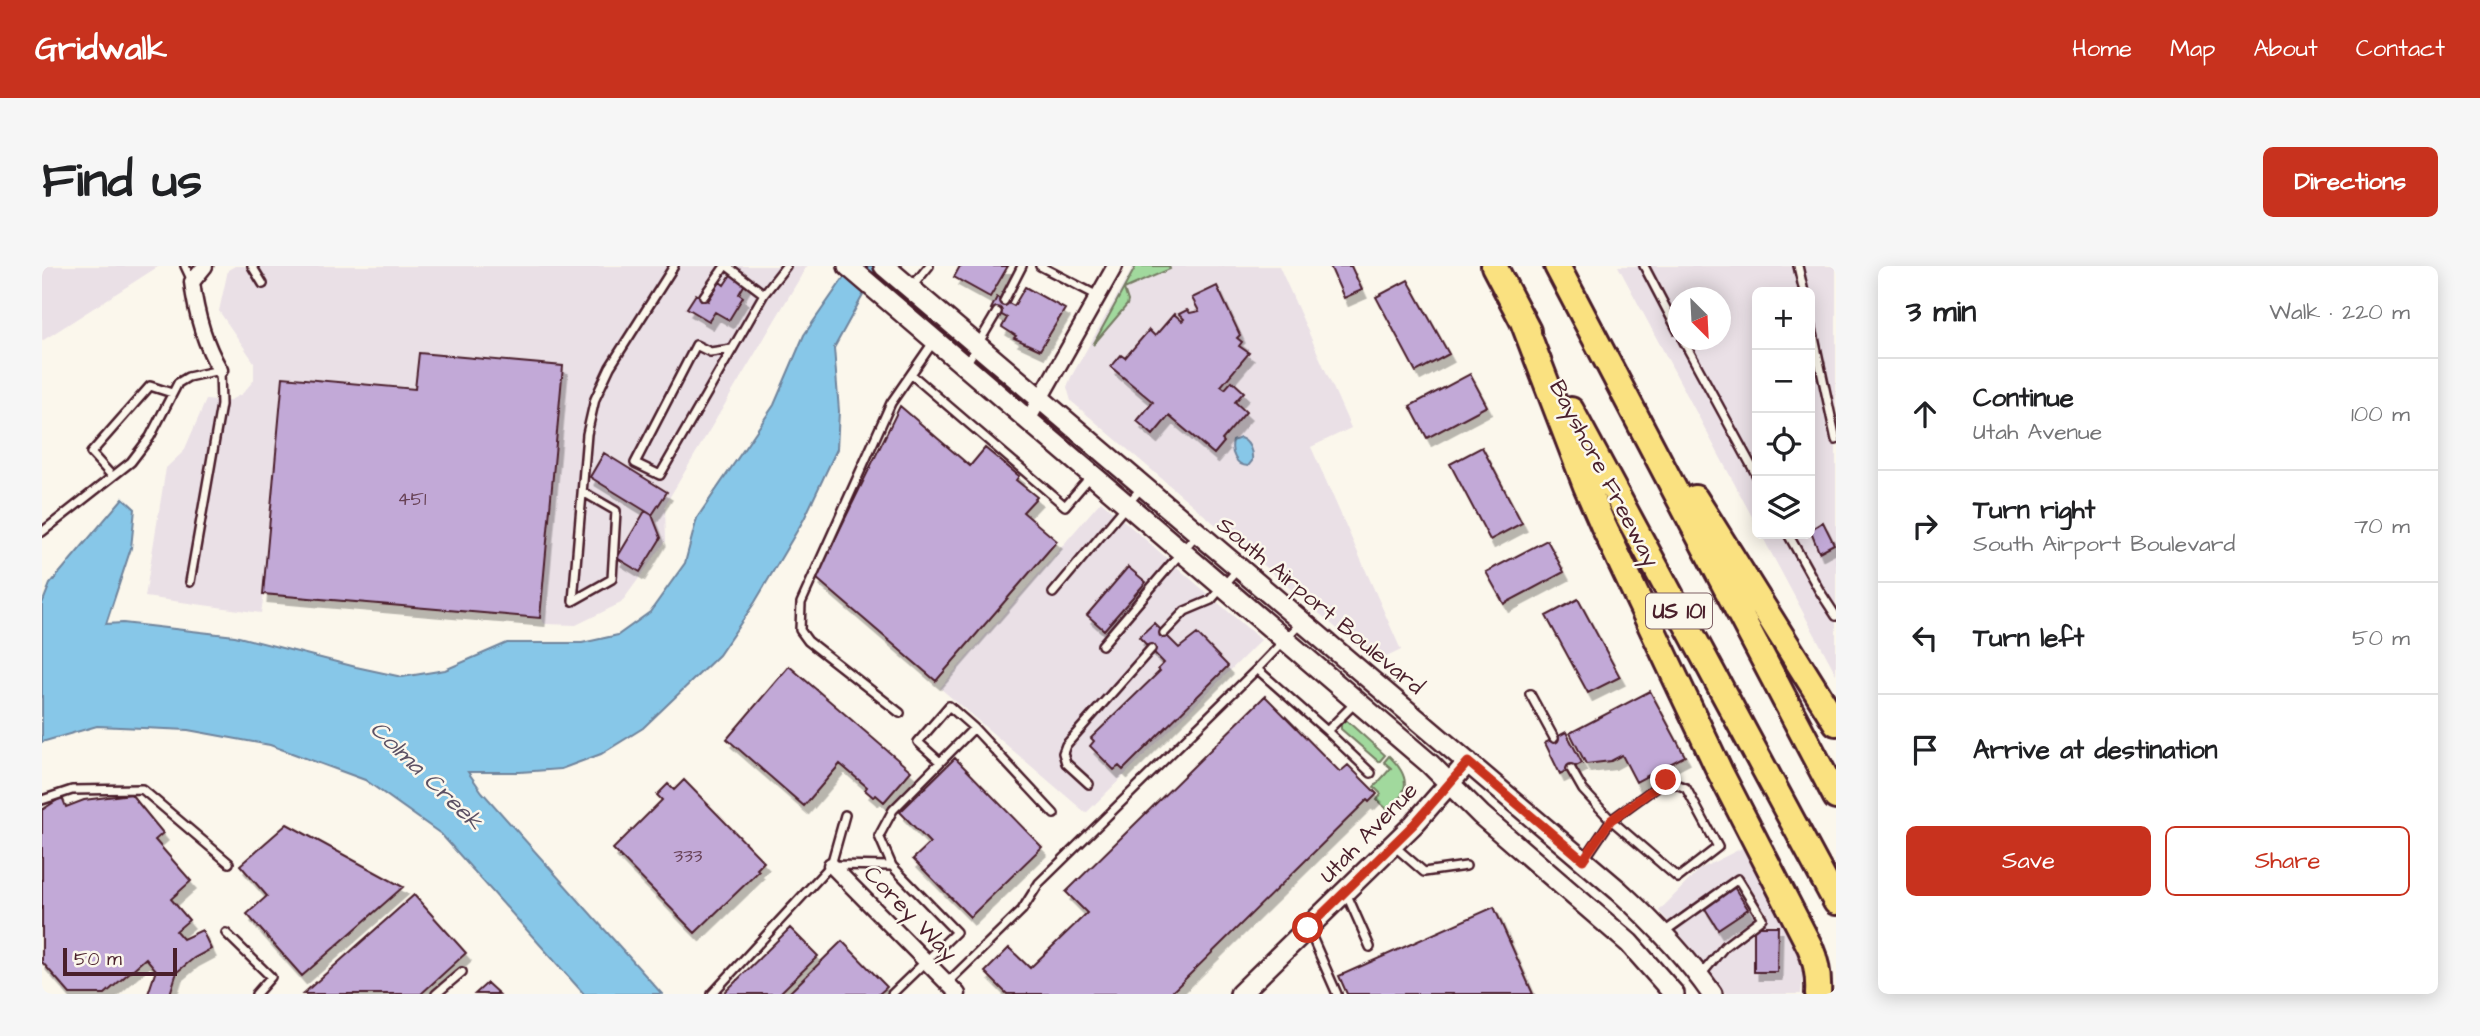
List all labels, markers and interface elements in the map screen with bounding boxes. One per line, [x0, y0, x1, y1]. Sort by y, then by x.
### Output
text: Gridwalk [35, 26, 167, 72]
text: Home [2072, 32, 2132, 66]
text: Map [2170, 32, 2215, 66]
text: About [2253, 32, 2318, 66]
text: Contact [2356, 32, 2445, 66]
button: Directions [2263, 147, 2438, 217]
text: Find us [42, 148, 202, 216]
north arrow [1668, 287, 1731, 350]
map controls [1752, 287, 1815, 539]
button: + [1752, 287, 1815, 350]
text: 3 min [1906, 291, 1976, 333]
text: Walk · 220 m [2269, 296, 2410, 328]
button: − [1752, 350, 1815, 413]
street label: Bayshore Freeway [1540, 374, 1667, 573]
text: Continue [1973, 380, 2074, 416]
icon: ahead [1906, 395, 1944, 433]
text: 100 m [2351, 398, 2410, 430]
button: locate [1752, 413, 1815, 476]
text: Utah Avenue [1973, 416, 2102, 448]
button: layers [1752, 476, 1815, 539]
house number: 451 [398, 486, 427, 513]
text: Turn right [1973, 492, 2095, 528]
icon: right [1906, 507, 1944, 545]
street label: South Airport Boulevard [1210, 509, 1431, 702]
text: 70 m [2354, 510, 2410, 542]
text: South Airport Boulevard [1973, 528, 2235, 560]
road number: US 101 [1646, 594, 1712, 628]
icon: left [1906, 619, 1944, 657]
text: Turn left [1973, 620, 2084, 656]
text: 50 m [2352, 622, 2410, 654]
water label: Colma Creek [362, 713, 491, 839]
icon: arrive [1906, 731, 1944, 769]
text: Arrive at destination [1973, 732, 2218, 768]
route end [1650, 764, 1681, 795]
street label: Utah Avenue [1312, 775, 1425, 890]
button: Save [1906, 826, 2151, 896]
button: Share [2165, 826, 2410, 896]
house number: 333 [673, 843, 703, 870]
street label: Corey Way [856, 859, 964, 970]
route start [1292, 912, 1323, 943]
scale bar [63, 945, 177, 977]
text: 50 m [74, 946, 122, 973]

